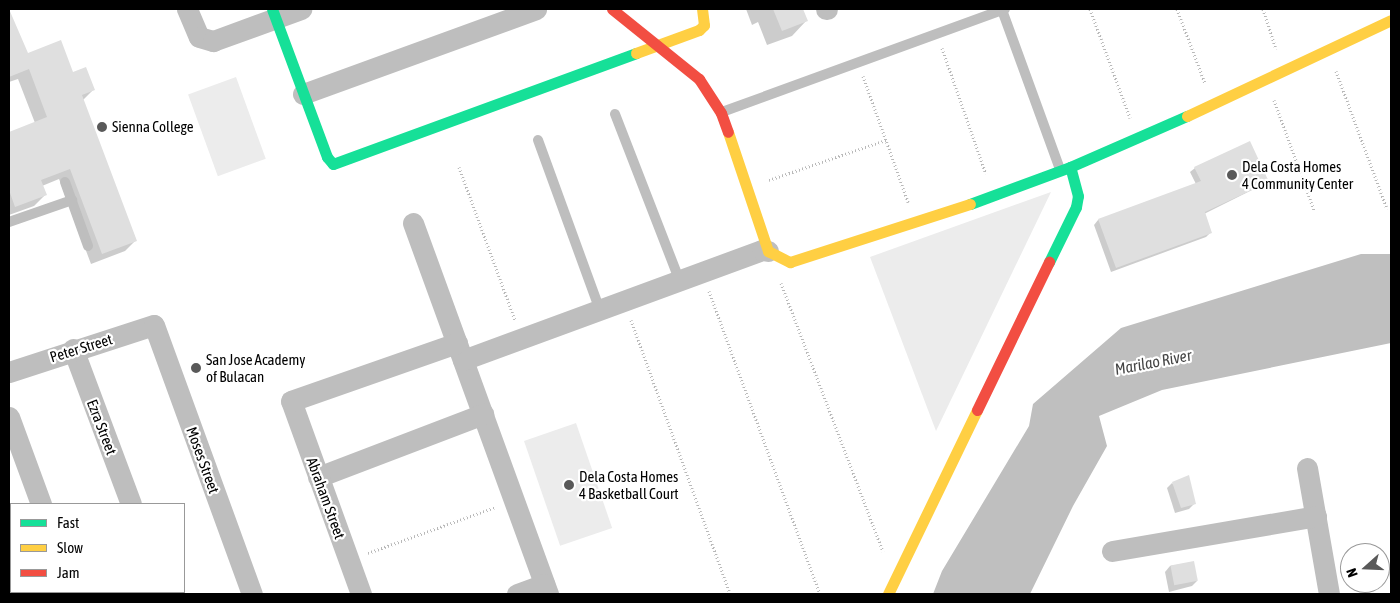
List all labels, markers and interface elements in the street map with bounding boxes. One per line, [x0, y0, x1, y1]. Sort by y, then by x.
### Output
place label: Sienna College [112, 118, 194, 136]
marker: Sienna College [96, 121, 108, 133]
place label: Dela Costa Homes 4 Community Center [1242, 157, 1353, 192]
marker: Dela Costa Homes 4 Community Center [1226, 169, 1238, 181]
street label: Peter Street [48, 330, 114, 366]
water label: Marilao River [1113, 345, 1193, 379]
place label: San Jose Academy of Bulacan [206, 350, 305, 385]
marker: San Jose Academy of Bulacan [190, 362, 202, 374]
street label: Ezra Street [83, 397, 121, 457]
street label: Moses Street [183, 424, 223, 496]
street label: Abraham Street [303, 455, 349, 541]
place label: Dela Costa Homes 4 Basketball Court [579, 467, 679, 502]
marker: Dela Costa Homes 4 Basketball Court [563, 479, 575, 491]
legend [10, 503, 185, 593]
text: Fast [57, 514, 79, 531]
text: Slow [57, 539, 83, 556]
north arrow [1340, 543, 1390, 593]
text: Jam [57, 564, 80, 581]
text: N [1343, 566, 1361, 579]

